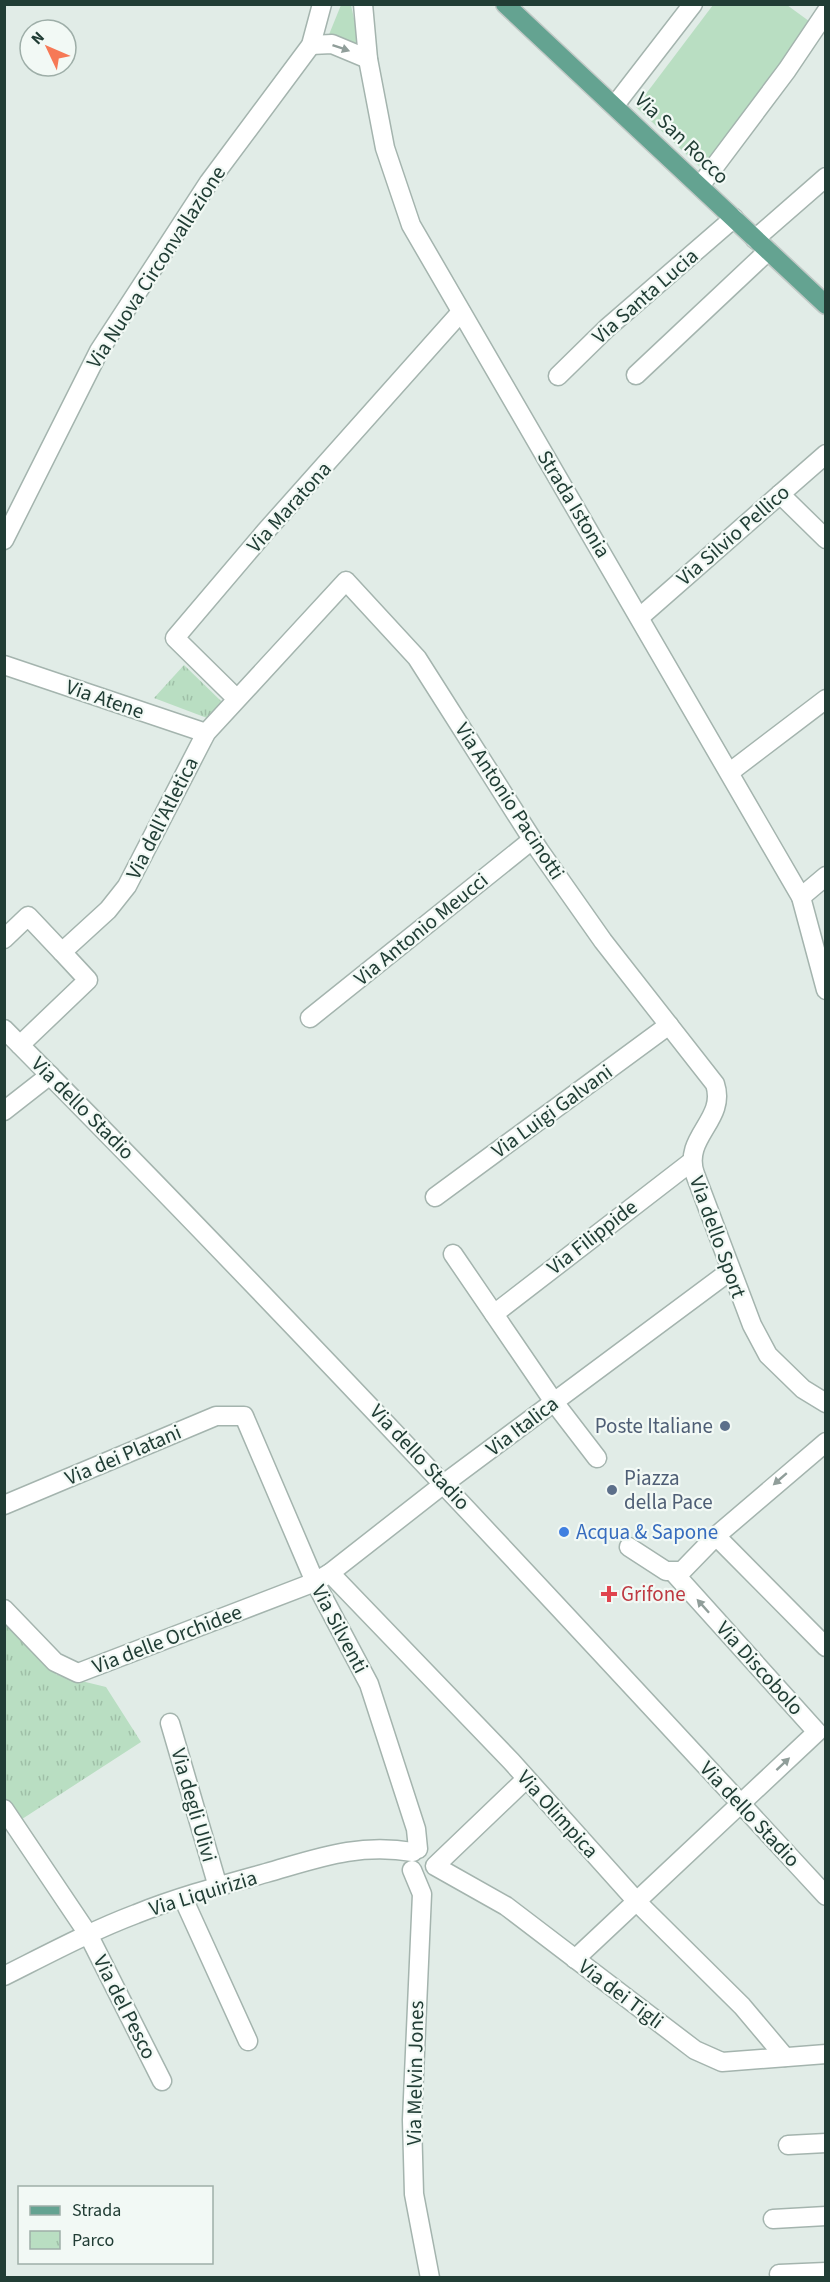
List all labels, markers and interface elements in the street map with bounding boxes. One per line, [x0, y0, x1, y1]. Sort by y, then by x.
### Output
north arrow [18, 18, 78, 78]
text: N [26, 27, 50, 50]
one-way arrow [332, 43, 350, 53]
street label: Via San Rocco [628, 85, 736, 191]
street label: Via Nuova Circonvallazione [79, 160, 233, 374]
street label: Via Santa Lucia [585, 241, 705, 351]
street label: Strada Istonia [530, 444, 618, 564]
street label: Via Maratona [240, 455, 338, 559]
street label: Via Silvio Pellico [670, 477, 796, 593]
street label: Via Atene [62, 672, 148, 726]
street label: Via Antonio Pacinotti [448, 717, 572, 885]
street label: Via dell'Atletica [118, 752, 206, 884]
street label: Via Antonio Meucci [347, 865, 495, 993]
street label: Via dello Stadio [25, 1050, 141, 1166]
street label: Via Luigi Galvani [485, 1057, 619, 1165]
street label: Via dello Sport [682, 1172, 754, 1302]
street label: Via Filippide [540, 1192, 644, 1282]
street label: Via Italica [479, 1389, 565, 1463]
street label: Via dello Stadio [363, 1397, 477, 1517]
place label: Poste Italiane [595, 1411, 713, 1441]
street label: Via dei Platani [60, 1417, 186, 1493]
marker: Poste Italiane [718, 1419, 732, 1433]
place label: Piazza della Pace [624, 1463, 713, 1517]
one-way arrow [772, 1473, 788, 1486]
marker: Piazza della Pace [605, 1483, 619, 1497]
place label: Acqua & Sapone [576, 1517, 718, 1547]
marker: Acqua & Sapone [557, 1525, 571, 1539]
street label: Via Silventi [304, 1579, 376, 1679]
place label: Grifone [621, 1579, 686, 1609]
marker: Grifone [602, 1587, 616, 1601]
street label: Via delle Orchidee [88, 1597, 246, 1681]
one-way arrow [696, 1598, 710, 1613]
street label: Via Discobolo [709, 1614, 811, 1722]
street label: Via degli Ulivi [163, 1745, 225, 1865]
street label: Via dello Stadio [693, 1754, 807, 1874]
one-way arrow [776, 1757, 790, 1771]
street label: Via Olimpica [510, 1763, 606, 1865]
street label: Via Liquirizia [145, 1862, 261, 1924]
street label: Via del Pesco [86, 1950, 164, 2064]
street label: Via dei Tigli [572, 1952, 670, 2036]
street label: Via Melvin Jones [399, 2000, 431, 2146]
legend [18, 2186, 213, 2264]
text: Strada [72, 2198, 121, 2223]
text: Parco [72, 2228, 114, 2253]

